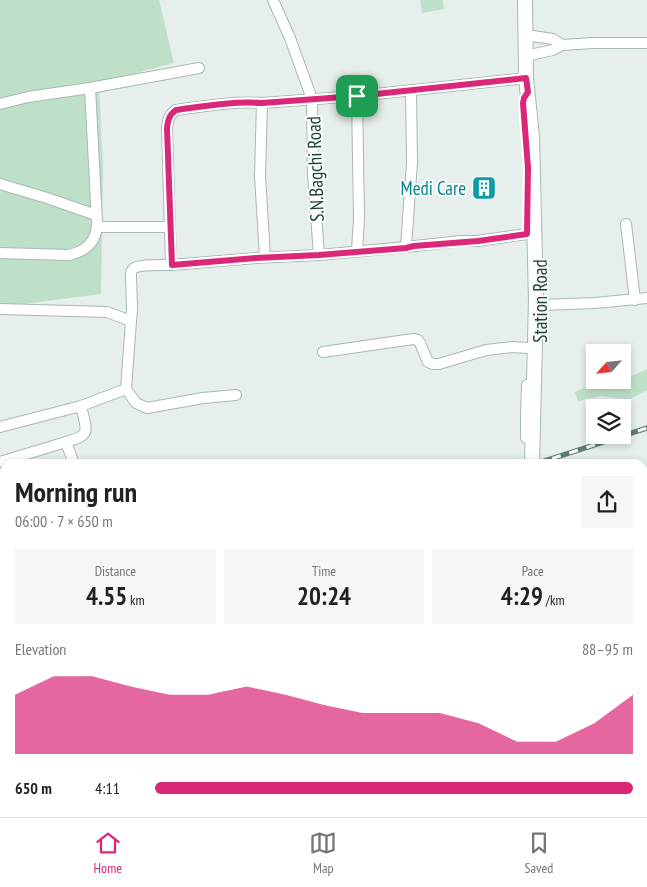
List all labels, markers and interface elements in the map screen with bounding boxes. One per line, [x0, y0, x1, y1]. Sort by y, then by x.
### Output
pin [336, 75, 378, 117]
icon: arrive [343, 82, 371, 110]
street label: S.N.Bagchi Road [301, 116, 329, 222]
building icon: Medi Care [471, 175, 497, 201]
place label: Medi Care [401, 176, 466, 200]
street label: Station Road [528, 259, 552, 343]
north arrow [586, 344, 631, 389]
map controls [586, 344, 631, 444]
button: layers [586, 399, 631, 444]
text: Morning run [15, 473, 137, 510]
button: share [581, 476, 633, 528]
text: 06:00 · 7 × 650 m [15, 511, 113, 531]
text: Distance [95, 562, 136, 580]
text: Time [312, 562, 336, 580]
text: Pace [522, 562, 544, 580]
text: 4.55 [86, 580, 127, 612]
text: 20:24 [297, 580, 351, 612]
text: 4:29 [501, 580, 543, 612]
text: km [127, 591, 145, 609]
text: /km [543, 591, 565, 609]
text: Elevation [15, 639, 66, 659]
text: 88–95 m [582, 639, 633, 659]
text: 650 m [15, 778, 52, 798]
text: 4:11 [95, 778, 120, 798]
tab: Home [94, 829, 122, 877]
tab: Map [309, 829, 337, 877]
tab: Saved [525, 829, 553, 877]

